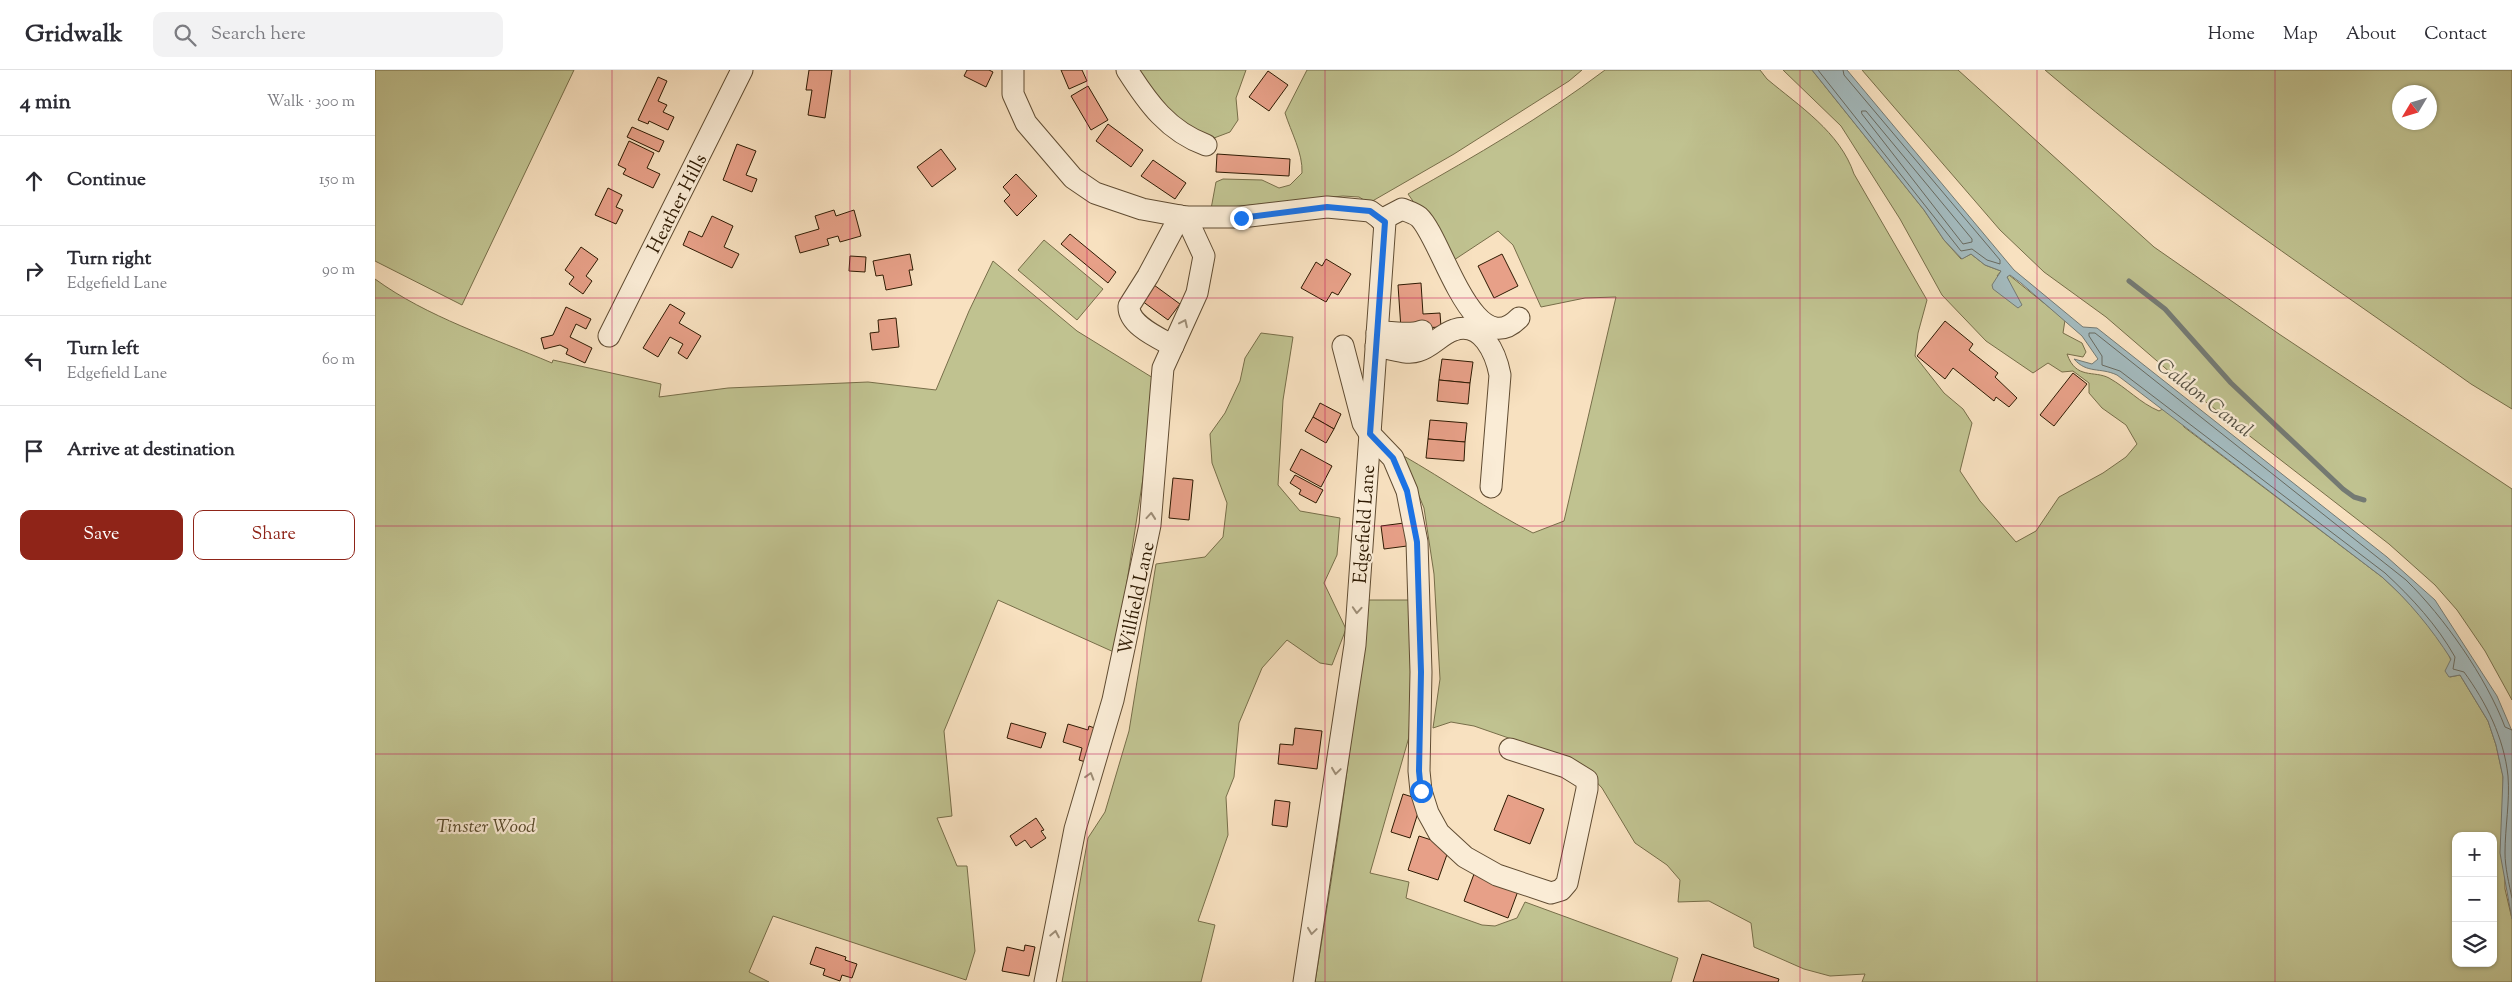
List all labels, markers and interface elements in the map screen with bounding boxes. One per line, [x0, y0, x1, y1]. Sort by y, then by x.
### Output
search box [153, 12, 503, 57]
text: Gridwalk [25, 18, 123, 52]
icon: search [171, 21, 199, 49]
text: Search here [211, 21, 306, 48]
text: Home [2208, 22, 2255, 48]
text: Map [2283, 22, 2318, 48]
text: About [2346, 22, 2396, 48]
text: Contact [2424, 22, 2487, 48]
north arrow [2392, 85, 2437, 130]
text: 4 min [20, 88, 71, 118]
text: Walk · 300 m [267, 91, 355, 114]
street label: Heather Hills [642, 150, 715, 259]
icon: ahead [20, 167, 48, 195]
text: Continue [67, 167, 146, 194]
text: 150 m [319, 169, 355, 192]
route end [1230, 207, 1253, 230]
text: Turn right [67, 246, 151, 273]
icon: right [20, 257, 48, 285]
text: 90 m [322, 259, 355, 282]
text: Edgefield Lane [67, 273, 167, 296]
one-way arrow [1177, 319, 1188, 328]
text: Turn left [67, 336, 139, 363]
icon: left [20, 347, 48, 375]
text: 60 m [322, 349, 355, 372]
water label: Caldon Canal [2149, 352, 2258, 446]
text: Edgefield Lane [67, 363, 167, 386]
icon: arrive [20, 437, 48, 465]
text: Arrive at destination [67, 437, 235, 464]
street label: Edgefield Lane [1348, 464, 1383, 585]
button: Save [20, 510, 183, 560]
button: Share [193, 510, 355, 560]
one-way arrow [1145, 511, 1156, 519]
street label: Willfield Lane [1112, 539, 1163, 658]
one-way arrow [1352, 606, 1363, 614]
one-way arrow [1331, 767, 1342, 775]
one-way arrow [1085, 772, 1095, 780]
route start [1410, 780, 1433, 803]
park label: Tinster Wood [436, 814, 536, 841]
map controls [2452, 832, 2497, 967]
button: + [2452, 832, 2497, 877]
button: − [2452, 877, 2497, 922]
button: layers [2452, 922, 2497, 967]
one-way arrow [1307, 928, 1318, 936]
one-way arrow [1049, 930, 1059, 939]

